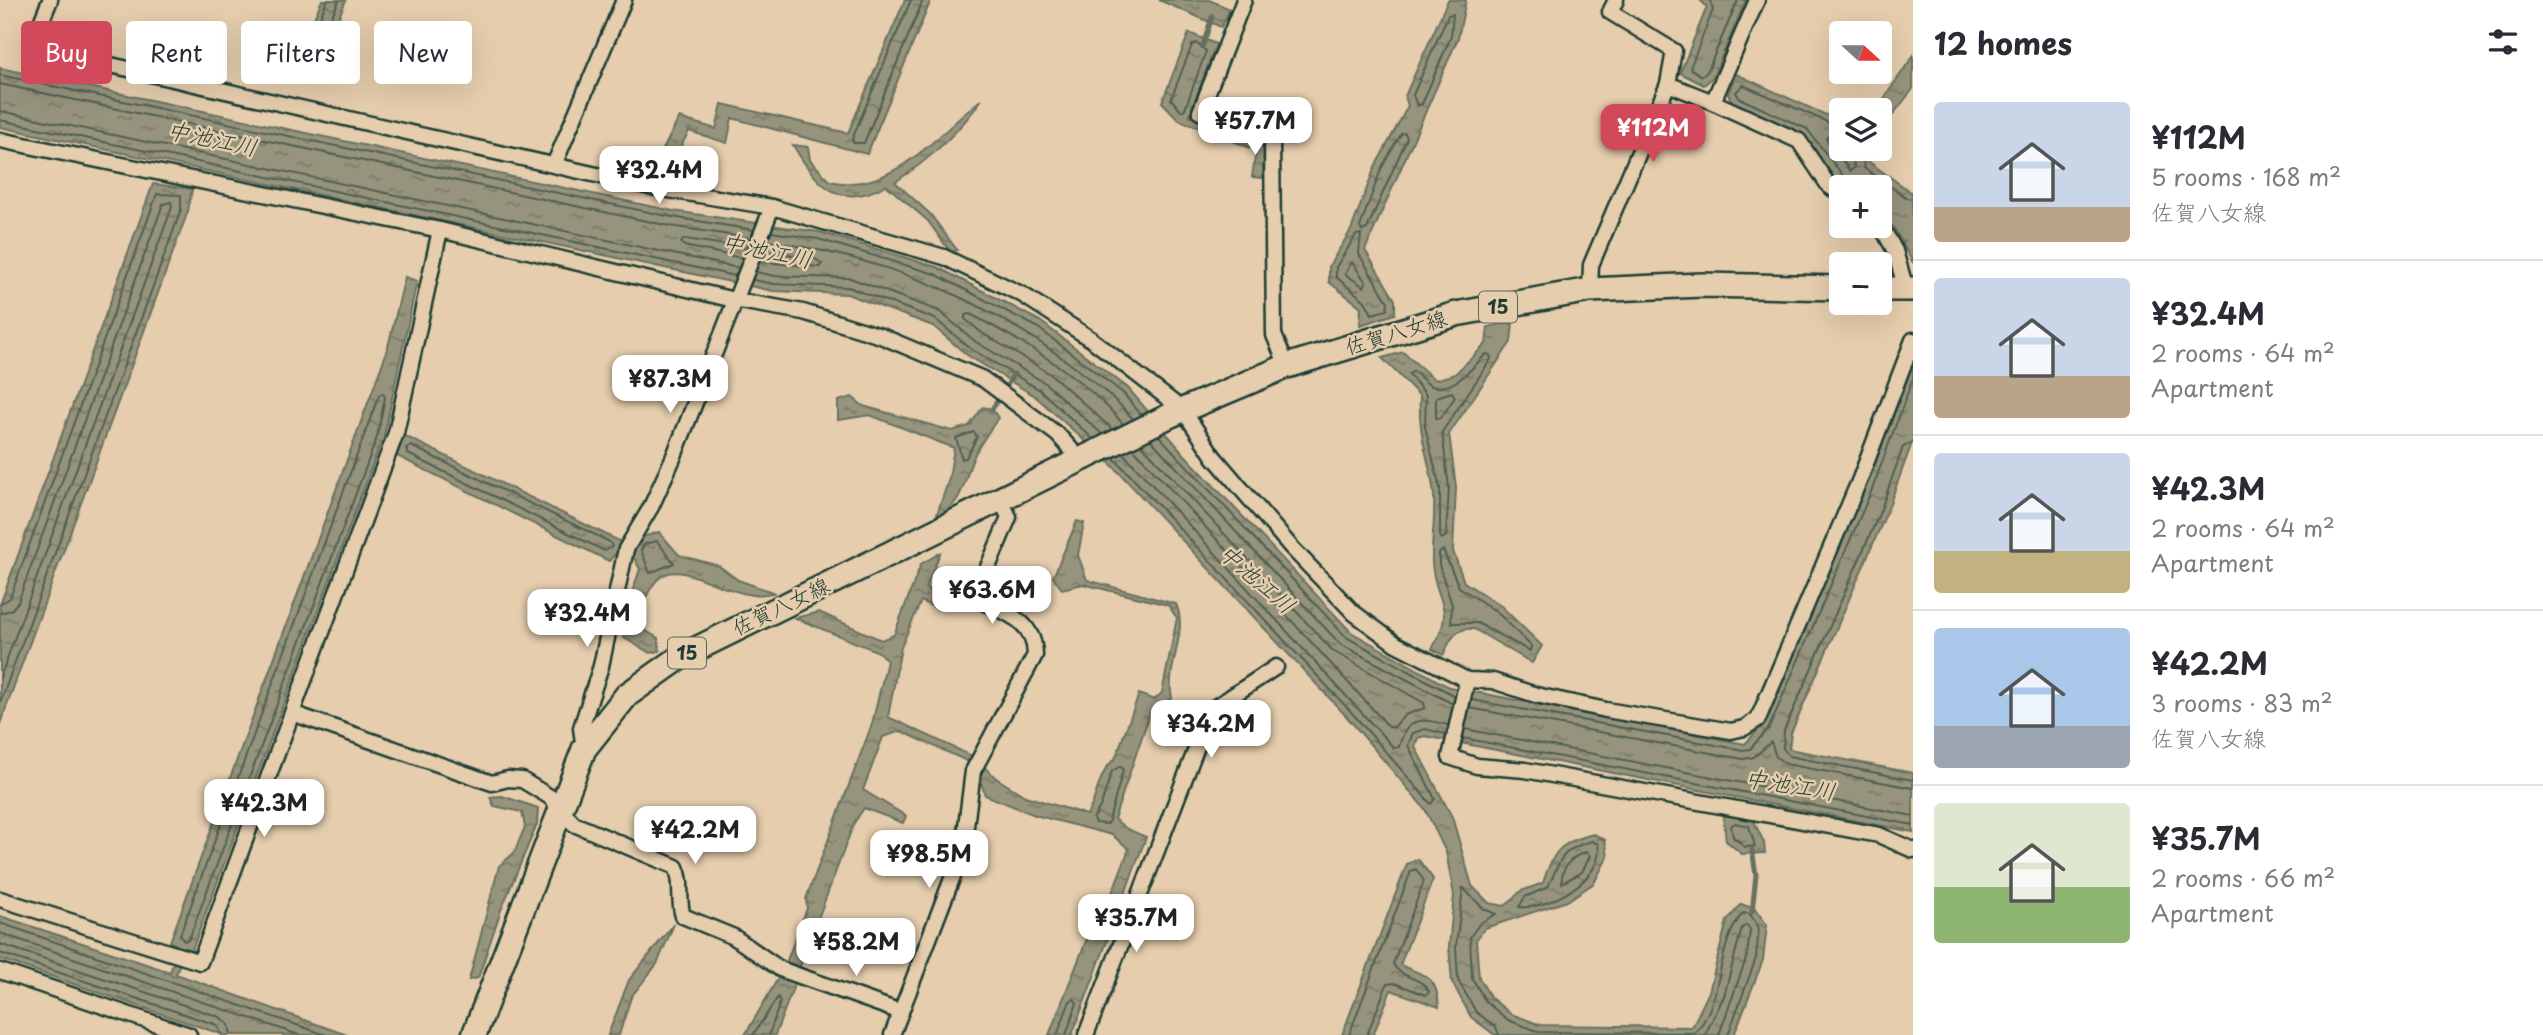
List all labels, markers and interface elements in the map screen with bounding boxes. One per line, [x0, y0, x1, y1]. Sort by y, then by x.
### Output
text: 12 homes [1934, 20, 2072, 65]
chip: Buy [21, 21, 112, 84]
chip: Rent [126, 21, 227, 84]
chip: Filters [241, 21, 360, 84]
chip: New [374, 21, 472, 84]
north arrow [1829, 21, 1892, 84]
map controls [1829, 21, 1892, 315]
icon: filters [2484, 23, 2522, 61]
pin: ¥57.7M [1198, 97, 1312, 157]
button: layers [1829, 98, 1892, 161]
text: ¥57.7M [1214, 102, 1296, 137]
pin: ¥112M [1604, 104, 1702, 164]
text: ¥112M [1617, 109, 1689, 144]
water label: 中池江川 [164, 111, 261, 164]
text: ¥112M [2151, 114, 2246, 159]
icon: home [1990, 130, 2074, 214]
pin: ¥32.4M [602, 146, 716, 206]
text: ¥32.4M [615, 151, 703, 186]
text: 5 rooms · 168 m² [2151, 159, 2341, 194]
button: + [1829, 175, 1892, 238]
text: 佐賀八女線 [2151, 194, 2266, 229]
water label: 中池江川 [719, 223, 816, 276]
button: − [1829, 252, 1892, 315]
text: ¥32.4M [2151, 290, 2265, 335]
road number: 15 [1479, 292, 1517, 322]
street label: 佐賀八女線 [1341, 300, 1450, 362]
icon: home [1990, 306, 2074, 390]
text: 2 rooms · 64 m² [2151, 335, 2335, 370]
pin: ¥87.3M [613, 356, 727, 415]
text: ¥87.3M [628, 360, 712, 395]
text: Apartment [2151, 370, 2274, 405]
text: ¥42.3M [2151, 465, 2265, 510]
icon: home [1990, 481, 2074, 565]
text: 2 rooms · 64 m² [2151, 510, 2335, 545]
water label: 中池江川 [1212, 534, 1304, 621]
text: Apartment [2151, 545, 2274, 580]
pin: ¥63.6M [935, 566, 1049, 626]
street label: 佐賀八女線 [726, 568, 834, 643]
text: ¥63.6M [948, 571, 1036, 606]
pin: ¥32.4M [530, 590, 644, 649]
text: ¥32.4M [543, 594, 631, 629]
road number: 15 [668, 638, 706, 668]
text: ¥42.2M [2151, 640, 2268, 685]
icon: home [1990, 656, 2074, 740]
text: 3 rooms · 83 m² [2151, 685, 2333, 720]
pin: ¥34.2M [1154, 700, 1268, 760]
text: ¥34.2M [1167, 705, 1255, 740]
text: 佐賀八女線 [2151, 720, 2266, 755]
water label: 中池江川 [1742, 759, 1838, 808]
pin: ¥42.3M [207, 780, 321, 839]
text: ¥42.3M [220, 784, 308, 819]
pin: ¥42.2M [638, 806, 752, 866]
text: ¥42.2M [650, 811, 740, 846]
text: ¥35.7M [2151, 815, 2261, 860]
pin: ¥98.5M [872, 830, 986, 890]
icon: home [1990, 831, 2074, 915]
text: ¥98.5M [886, 835, 972, 870]
text: 2 rooms · 66 m² [2151, 860, 2335, 895]
pin: ¥35.7M [1079, 894, 1193, 954]
text: Apartment [2151, 895, 2274, 930]
text: ¥35.7M [1094, 899, 1178, 934]
pin: ¥58.2M [799, 918, 913, 978]
text: ¥58.2M [812, 923, 900, 958]

